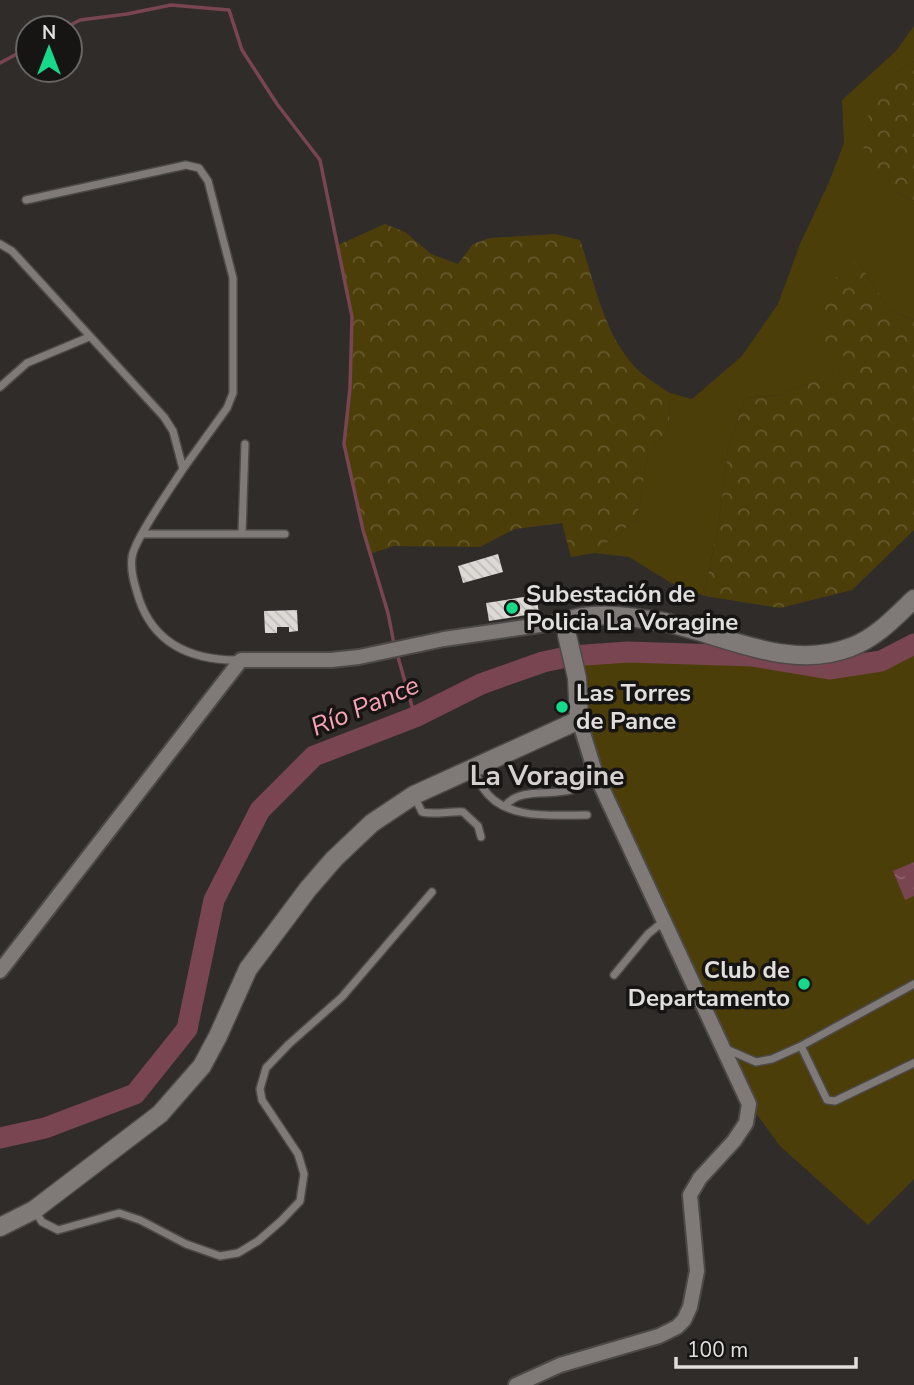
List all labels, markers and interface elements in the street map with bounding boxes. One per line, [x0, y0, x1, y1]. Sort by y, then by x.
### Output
north arrow [14, 14, 84, 84]
text: N [42, 20, 56, 46]
place label: Subestación de Policia La Voragine [526, 578, 738, 638]
marker: Subestación de Policia La Voragine [504, 600, 520, 616]
water label: Río Pance [305, 667, 425, 744]
place label: Las Torres de Pance [576, 677, 691, 737]
marker: Las Torres de Pance [554, 699, 570, 715]
district label: La Voragine [470, 757, 624, 795]
place label: Club de Departamento [628, 954, 790, 1014]
marker: Club de Departamento [796, 976, 812, 992]
scale bar [676, 1326, 856, 1370]
text: 100 m [687, 1336, 748, 1364]

